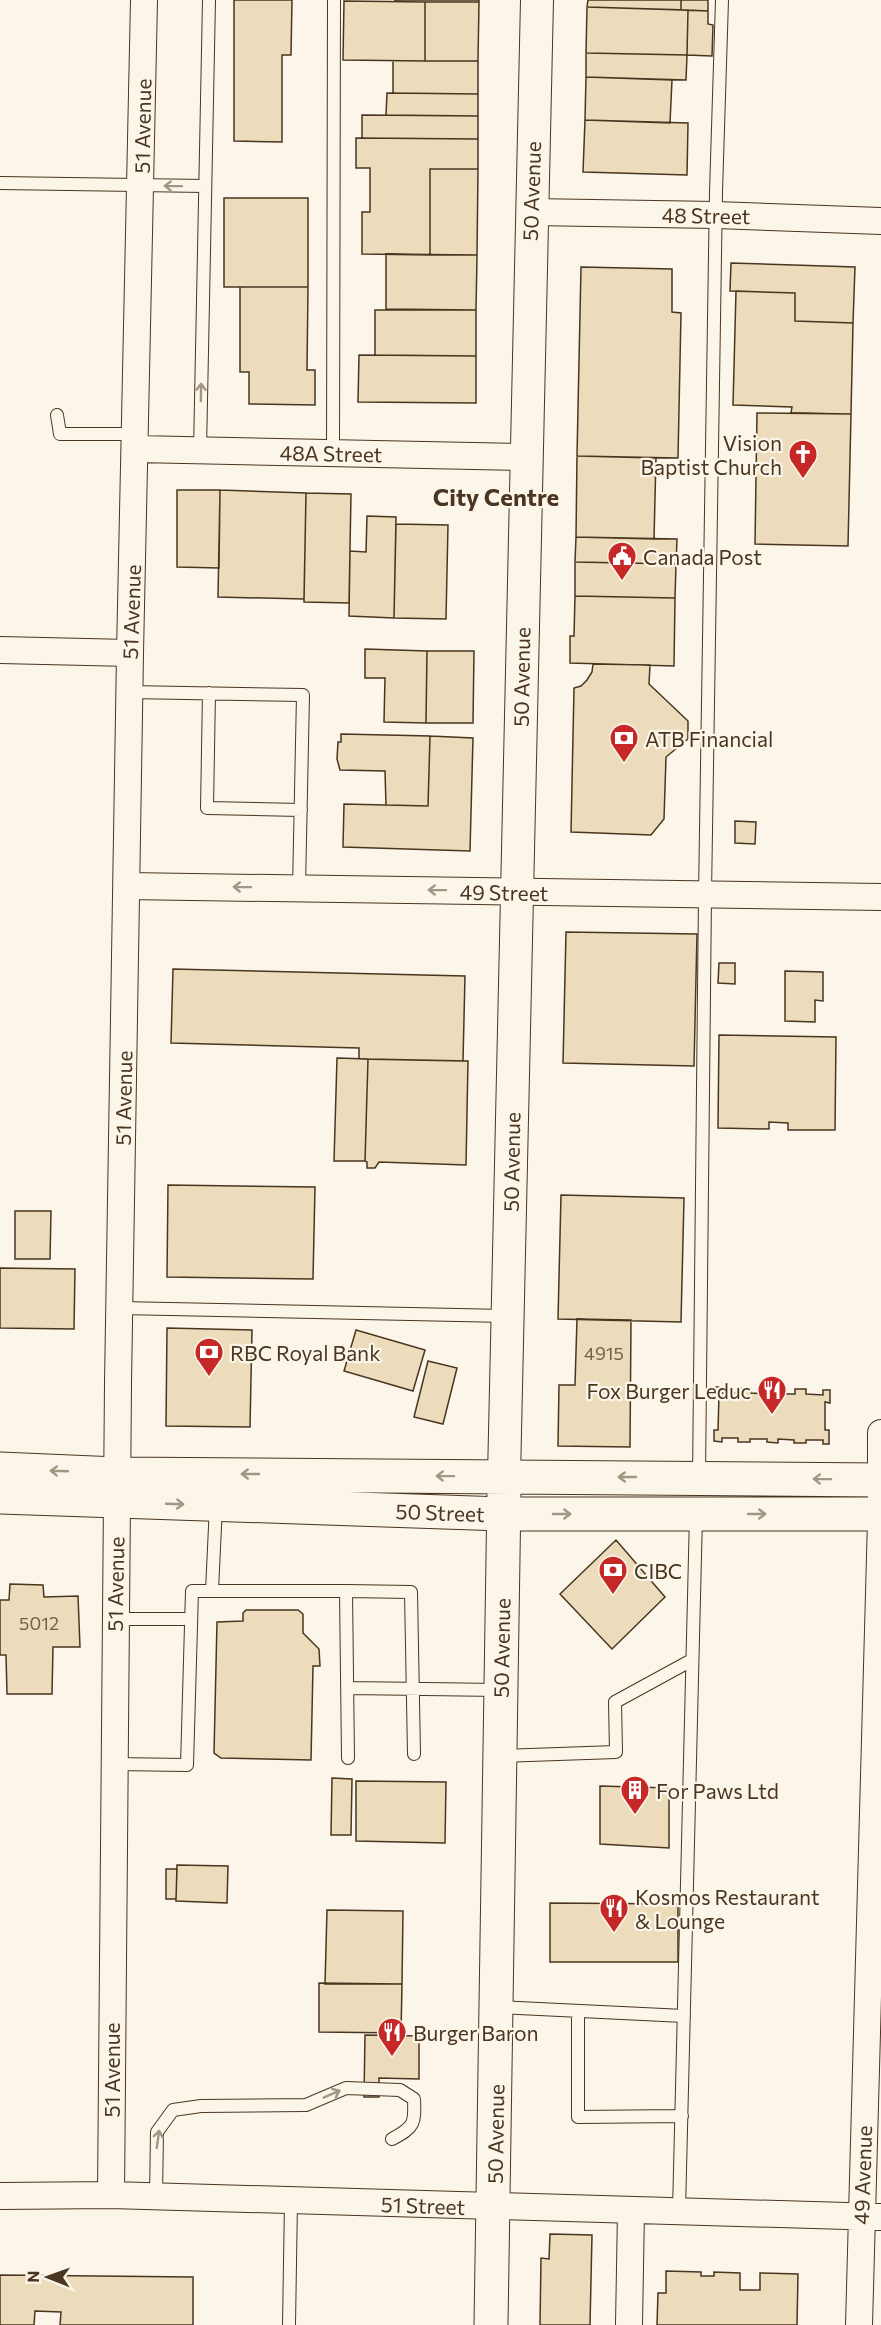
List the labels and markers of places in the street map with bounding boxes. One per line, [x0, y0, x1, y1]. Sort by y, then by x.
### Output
place label: Vision Baptist Church [640, 430, 782, 479]
church icon: Vision Baptist Church [787, 438, 819, 480]
public building icon: Canada Post [606, 540, 638, 582]
place label: Canada Post [643, 544, 762, 569]
bank icon: ATB Financial [608, 722, 640, 764]
place label: ATB Financial [645, 726, 773, 751]
bank icon: RBC Royal Bank [193, 1336, 225, 1378]
place label: RBC Royal Bank [230, 1340, 381, 1365]
restaurant icon: Fox Burger Leduc [756, 1374, 788, 1416]
place label: Fox Burger Leduc [586, 1378, 751, 1403]
bank icon: CIBC [597, 1554, 629, 1596]
place label: CIBC [634, 1558, 682, 1583]
building icon: For Paws Ltd [619, 1774, 651, 1816]
place label: For Paws Ltd [656, 1778, 779, 1803]
place label: Kosmos Restaurant & Lounge [635, 1884, 820, 1933]
restaurant icon: Kosmos Restaurant & Lounge [598, 1892, 630, 1934]
restaurant icon: Burger Baron [376, 2016, 408, 2058]
place label: Burger Baron [413, 2020, 538, 2045]

